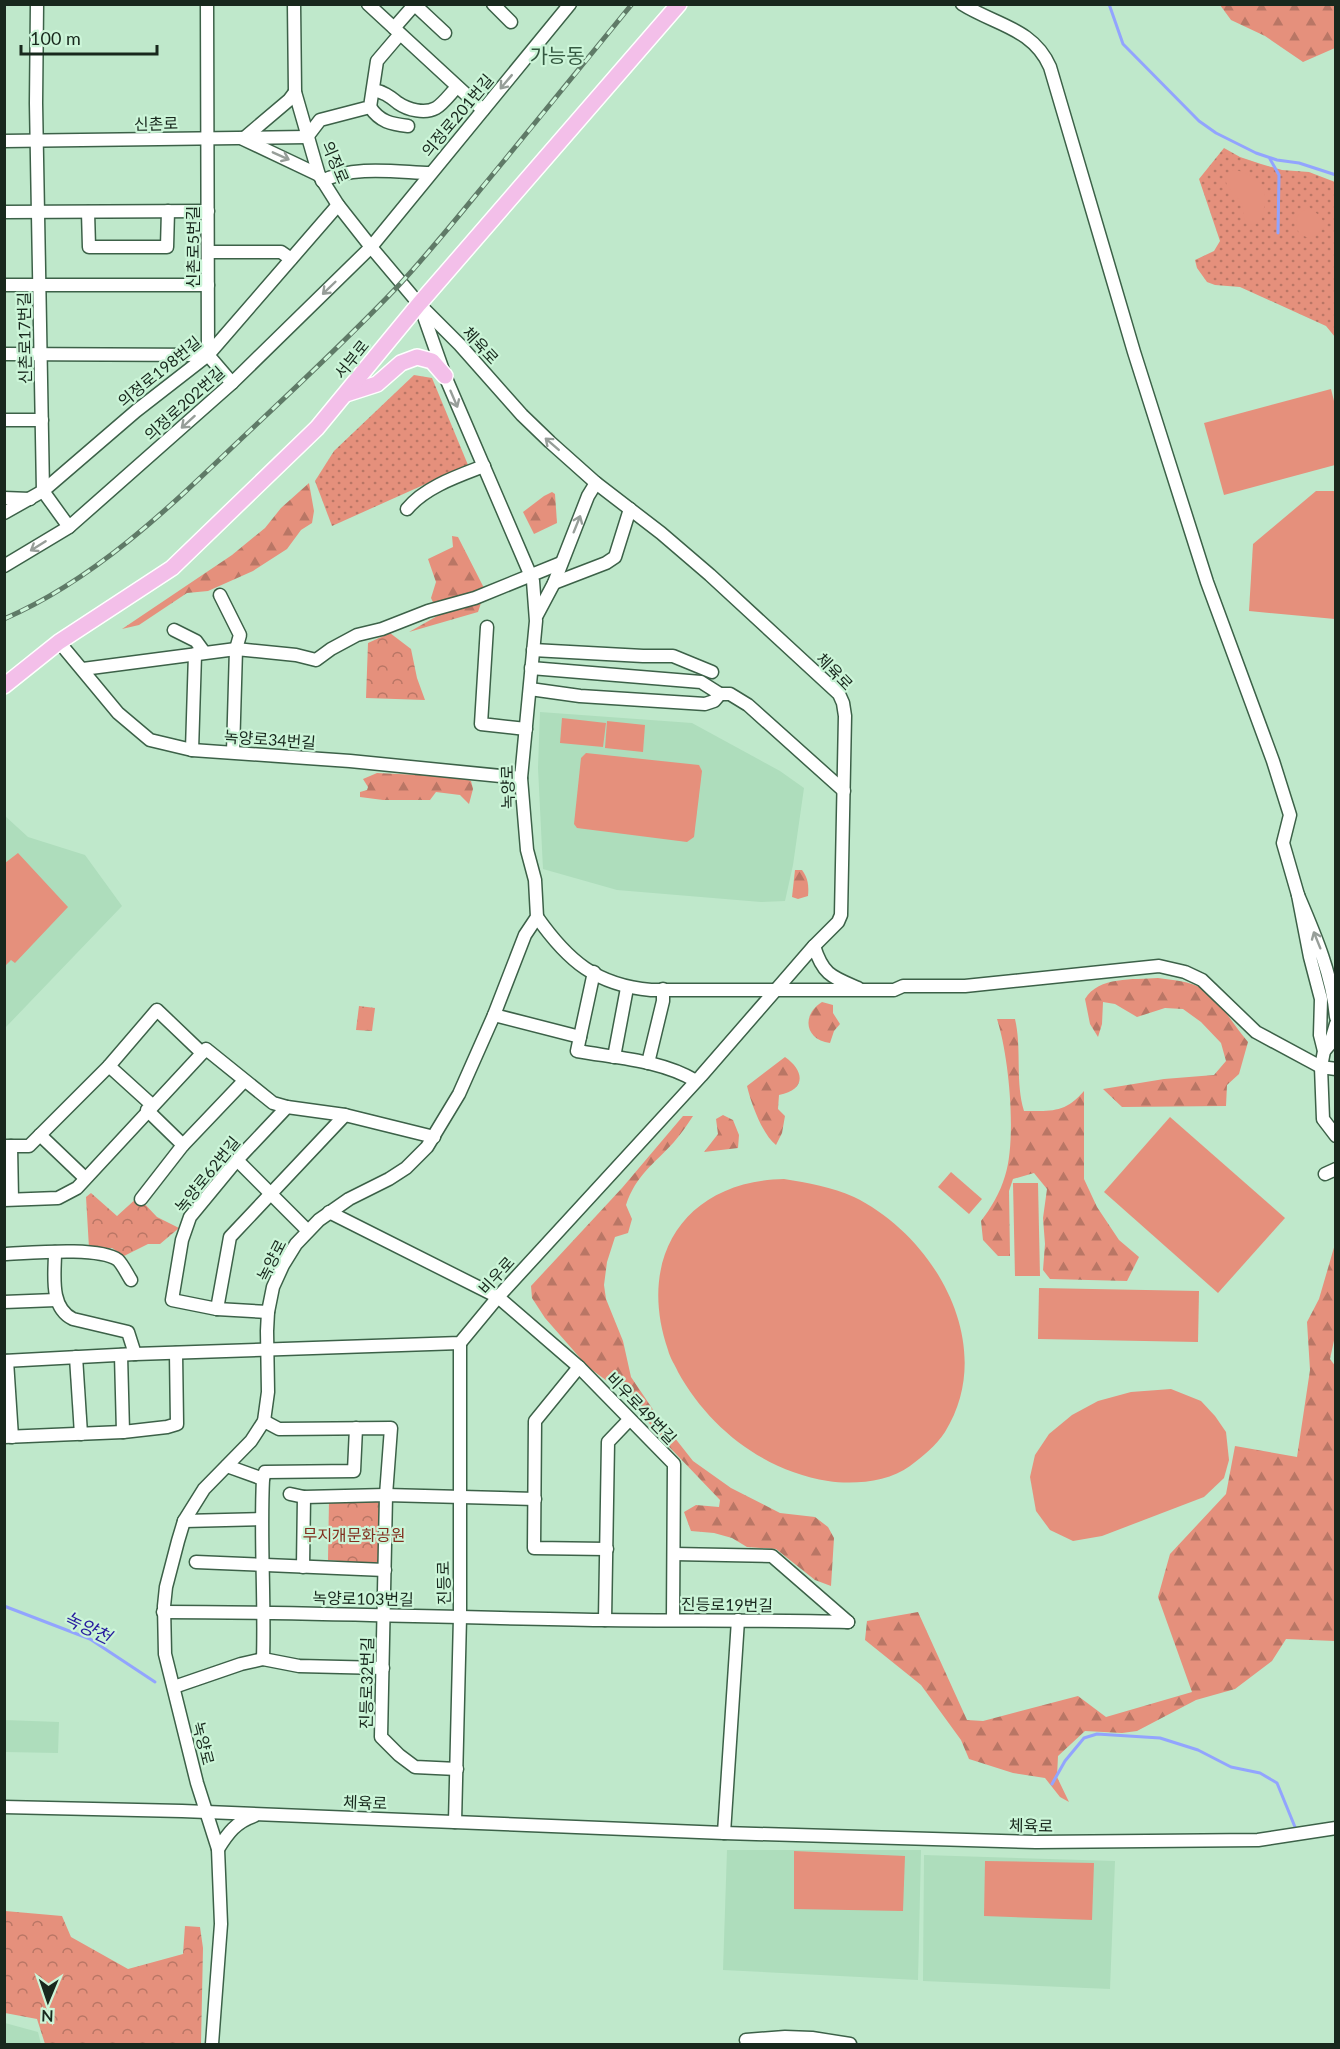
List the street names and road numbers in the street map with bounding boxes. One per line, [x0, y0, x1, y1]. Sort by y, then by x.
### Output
street label: 의정로201번길 [417, 70, 497, 160]
street label: 신촌로 [134, 113, 179, 133]
street label: 의정로 [319, 138, 353, 186]
street label: 신촌로5번길 [183, 206, 202, 288]
street label: 신촌로17번길 [14, 292, 34, 384]
street label: 체육로 [459, 322, 503, 368]
street label: 의정로198번길 [114, 332, 204, 410]
street label: 서부로 [330, 336, 372, 382]
street label: 의정로202번길 [140, 362, 228, 444]
street label: 체육로 [813, 649, 857, 694]
street label: 녹양로34번길 [223, 726, 317, 752]
street label: 녹양로 [497, 764, 517, 809]
street label: 녹양로62번길 [171, 1132, 243, 1216]
street label: 녹양로 [253, 1236, 290, 1284]
street label: 비우로 [474, 1252, 518, 1298]
street label: 비우로49번길 [603, 1368, 681, 1448]
street label: 진등로 [433, 1560, 453, 1605]
street label: 녹양로103번길 [312, 1588, 414, 1608]
street label: 진등로19번길 [681, 1594, 773, 1614]
street label: 진등로32번길 [356, 1637, 376, 1729]
street label: 녹양로 [189, 1719, 219, 1767]
street label: 체육로 [343, 1792, 388, 1812]
street label: 체육로 [1009, 1815, 1054, 1835]

